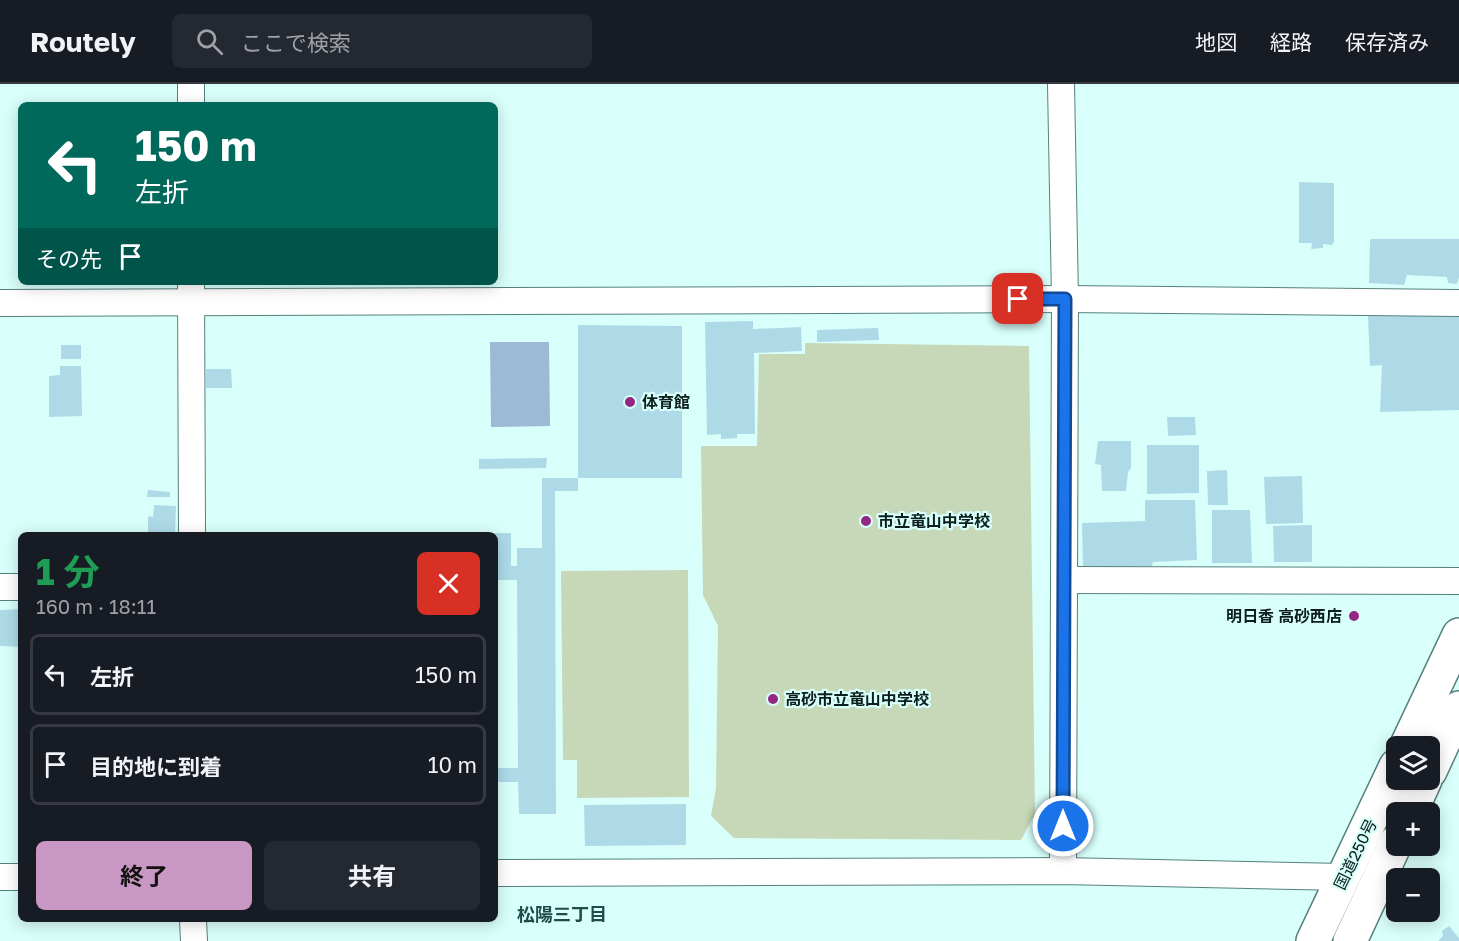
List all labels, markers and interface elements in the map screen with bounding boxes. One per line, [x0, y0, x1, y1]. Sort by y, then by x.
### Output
search box [172, 14, 592, 68]
text: Routely [30, 25, 136, 58]
icon: search [193, 25, 226, 58]
text: ここで検索 [241, 29, 351, 56]
text: 地図 [1195, 29, 1237, 55]
text: 経路 [1270, 29, 1312, 55]
text: 保存済み [1345, 29, 1429, 55]
text: 150 m [135, 120, 257, 170]
icon: left [36, 126, 114, 204]
text: 左折 [135, 176, 189, 208]
icon: arrive [114, 240, 147, 273]
text: その先 [36, 245, 102, 272]
pin [992, 273, 1043, 324]
icon: arrive [1001, 282, 1034, 315]
place label: 体育館 [642, 392, 690, 412]
marker: 体育館 [623, 395, 637, 409]
place label: 市立竜山中学校 [878, 511, 990, 531]
marker: 市立竜山中学校 [859, 514, 873, 528]
text: 1 分 [36, 550, 100, 593]
button: close [417, 552, 480, 615]
text: 160 m · 18:11 [36, 594, 156, 618]
place label: 明日香 高砂西店 [1226, 606, 1342, 626]
marker: 明日香 高砂西店 [1347, 609, 1361, 623]
icon: left [39, 658, 72, 691]
text: 150 m [415, 661, 477, 688]
text: 左折 [90, 663, 134, 690]
place label: 高砂市立竜山中学校 [785, 689, 929, 709]
marker: 高砂市立竜山中学校 [766, 692, 780, 706]
map controls [1386, 736, 1440, 922]
button: layers [1386, 736, 1440, 790]
icon: arrive [39, 748, 72, 781]
text: 10 m [428, 751, 477, 778]
text: 目的地に到着 [90, 753, 222, 780]
position arrow [1031, 794, 1095, 858]
button: + [1386, 802, 1440, 856]
street label: 国道250号 [1329, 815, 1381, 893]
button: 終了 [36, 841, 252, 910]
button: 共有 [264, 841, 480, 910]
button: − [1386, 868, 1440, 922]
district label: 松陽三丁目 [517, 903, 607, 925]

